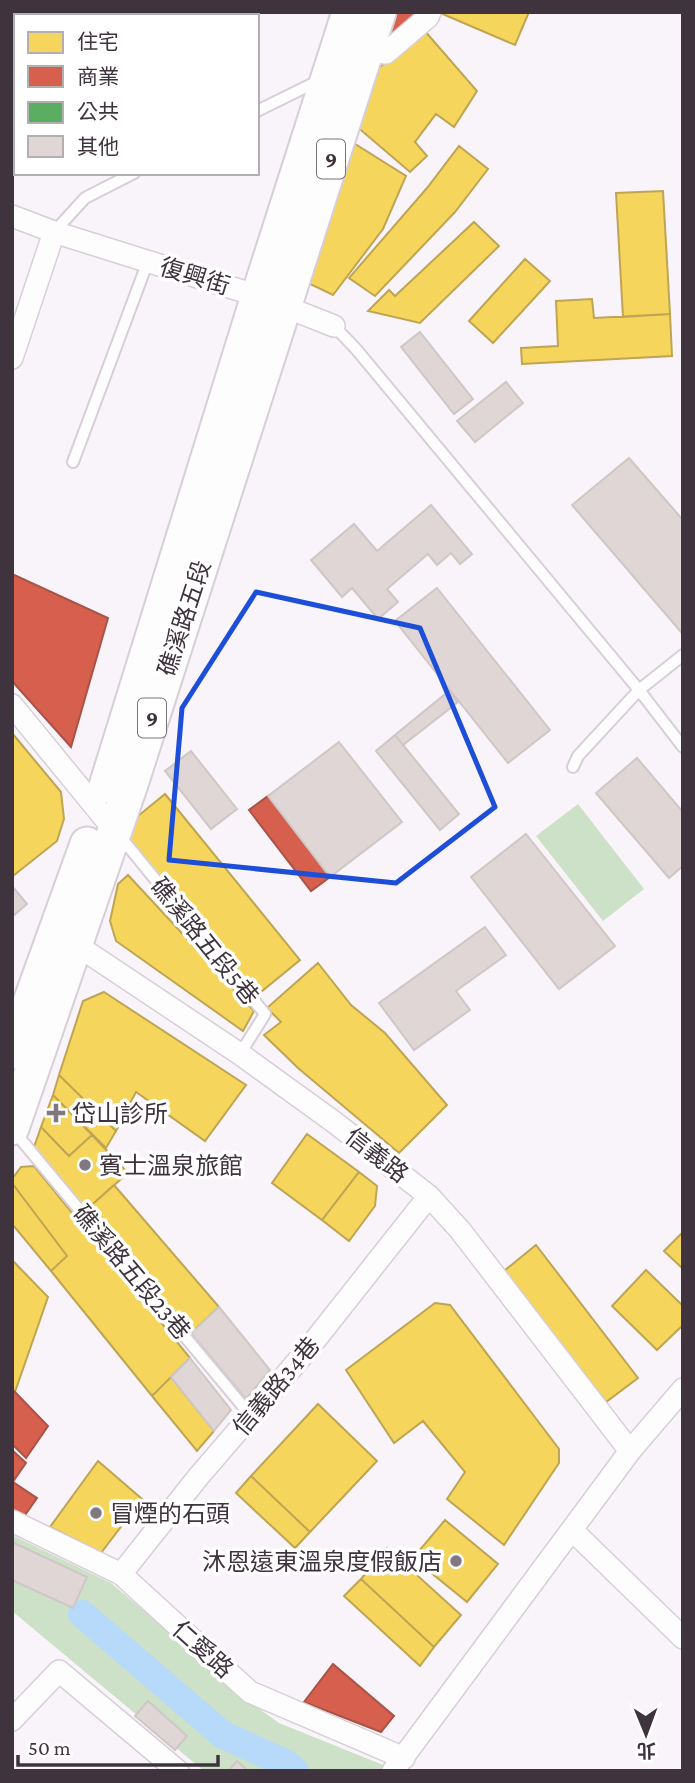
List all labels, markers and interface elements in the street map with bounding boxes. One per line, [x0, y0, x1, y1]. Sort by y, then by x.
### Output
legend [14, 14, 259, 175]
text: 住宅 [77, 30, 119, 54]
text: 商業 [77, 65, 119, 89]
text: 公共 [77, 100, 119, 124]
text: 其他 [77, 135, 119, 159]
road number: 9 [317, 140, 345, 178]
street label: 復興街 [157, 253, 233, 299]
street label: 礁溪路五段 [153, 557, 215, 679]
road number: 9 [138, 698, 166, 738]
street label: 礁溪路五段5巷 [146, 872, 264, 1010]
place label: 岱山診所 [72, 1100, 168, 1127]
marker: 岱山診所 [46, 1103, 66, 1123]
street label: 信義路 [340, 1122, 414, 1188]
place label: 賓士溫泉旅館 [99, 1152, 243, 1179]
marker: 賓士溫泉旅館 [77, 1157, 93, 1173]
street label: 礁溪路五段23巷 [68, 1199, 196, 1345]
street label: 信義路34巷 [227, 1331, 325, 1441]
place label: 冒煙的石頭 [110, 1500, 230, 1527]
marker: 冒煙的石頭 [88, 1505, 104, 1521]
place label: 沐恩遠東溫泉度假飯店 [202, 1548, 442, 1575]
marker: 沐恩遠東溫泉度假飯店 [448, 1553, 464, 1569]
street label: 仁愛路 [167, 1615, 239, 1683]
north arrow [611, 1699, 681, 1769]
scale bar [18, 1724, 217, 1768]
text: 50 m [28, 1736, 71, 1760]
text: 北 [637, 1740, 656, 1761]

